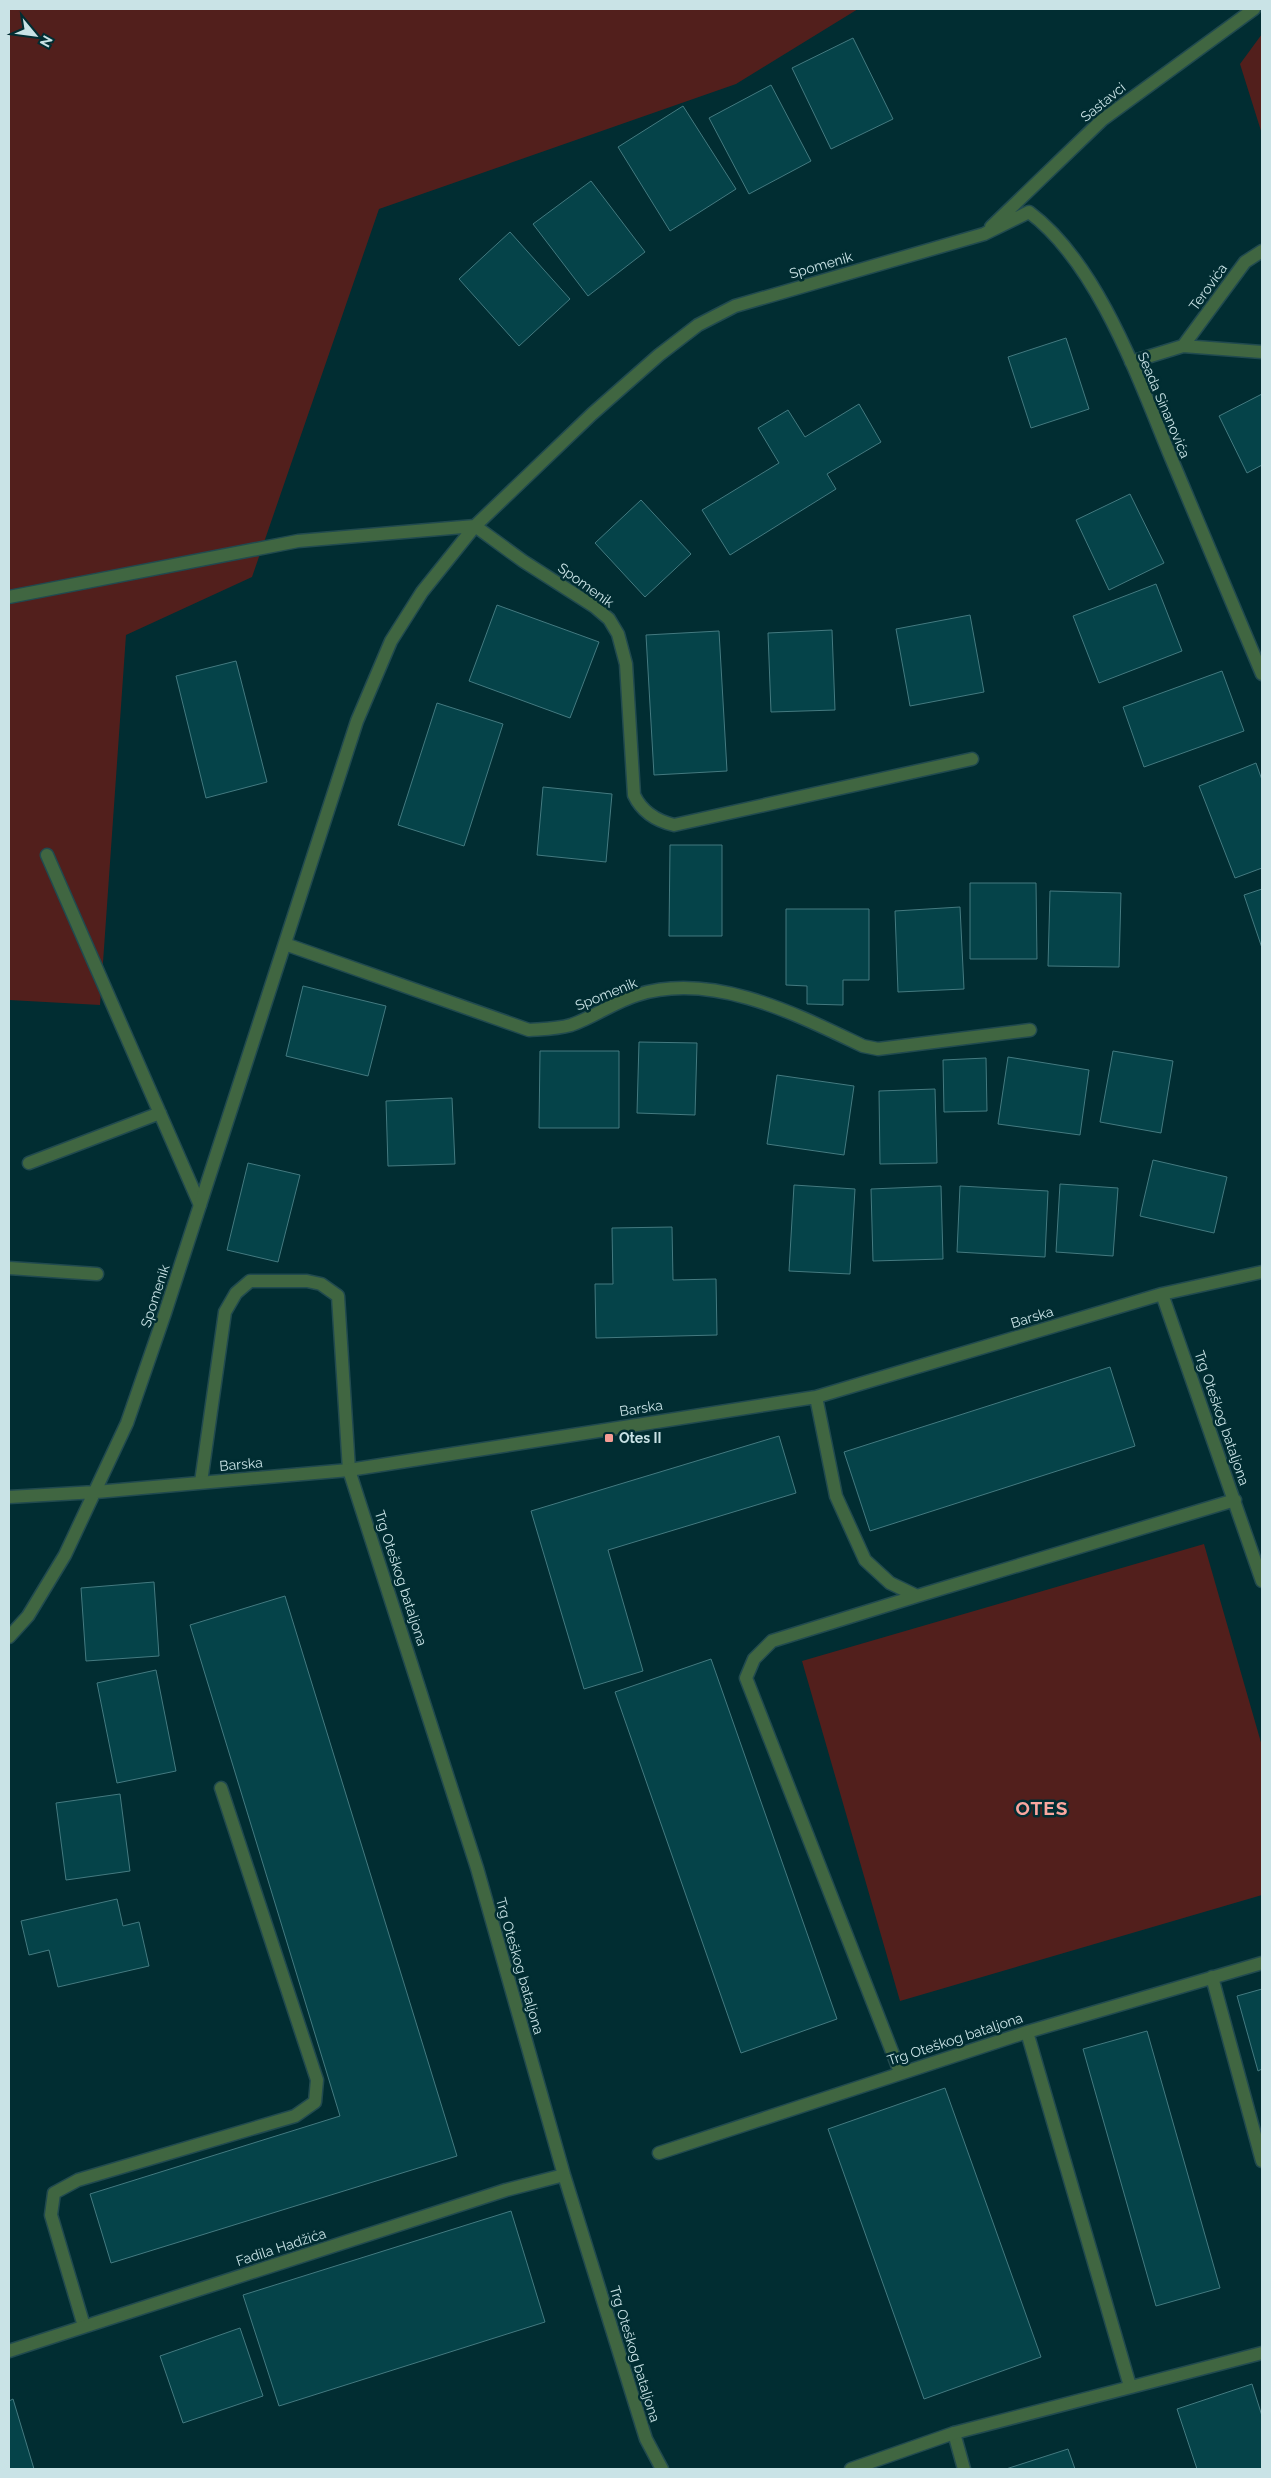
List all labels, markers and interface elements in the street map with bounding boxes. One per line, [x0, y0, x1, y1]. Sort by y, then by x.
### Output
north arrow [10, 10, 60, 60]
text: N [37, 33, 56, 50]
street label: Sastavci [1077, 79, 1129, 125]
street label: Spomenik [787, 248, 855, 282]
street label: Terovića [1186, 261, 1230, 313]
street label: Seada Sinanovića [1134, 350, 1194, 460]
street label: Spomenik [555, 559, 618, 611]
street label: Spomenik [573, 974, 640, 1014]
street label: Spomenik [137, 1262, 173, 1329]
street label: Barska [1009, 1303, 1055, 1331]
street label: Trg Oteškog bataljona [1191, 1349, 1253, 1487]
street label: Barska [618, 1397, 664, 1419]
place label: Otes II [619, 1430, 662, 1446]
marker: Otes II [603, 1432, 615, 1444]
street label: Barska [219, 1454, 263, 1474]
street label: Trg Oteškog bataljona [372, 1508, 430, 1648]
district label: OTES [1016, 1797, 1068, 1819]
street label: Trg Oteškog bataljona [493, 1896, 547, 2036]
street label: Trg Oteškog bataljona [885, 2010, 1025, 2068]
street label: Fadila Hadžića [234, 2225, 328, 2269]
street label: Trg Oteškog bataljona [607, 2284, 663, 2424]

